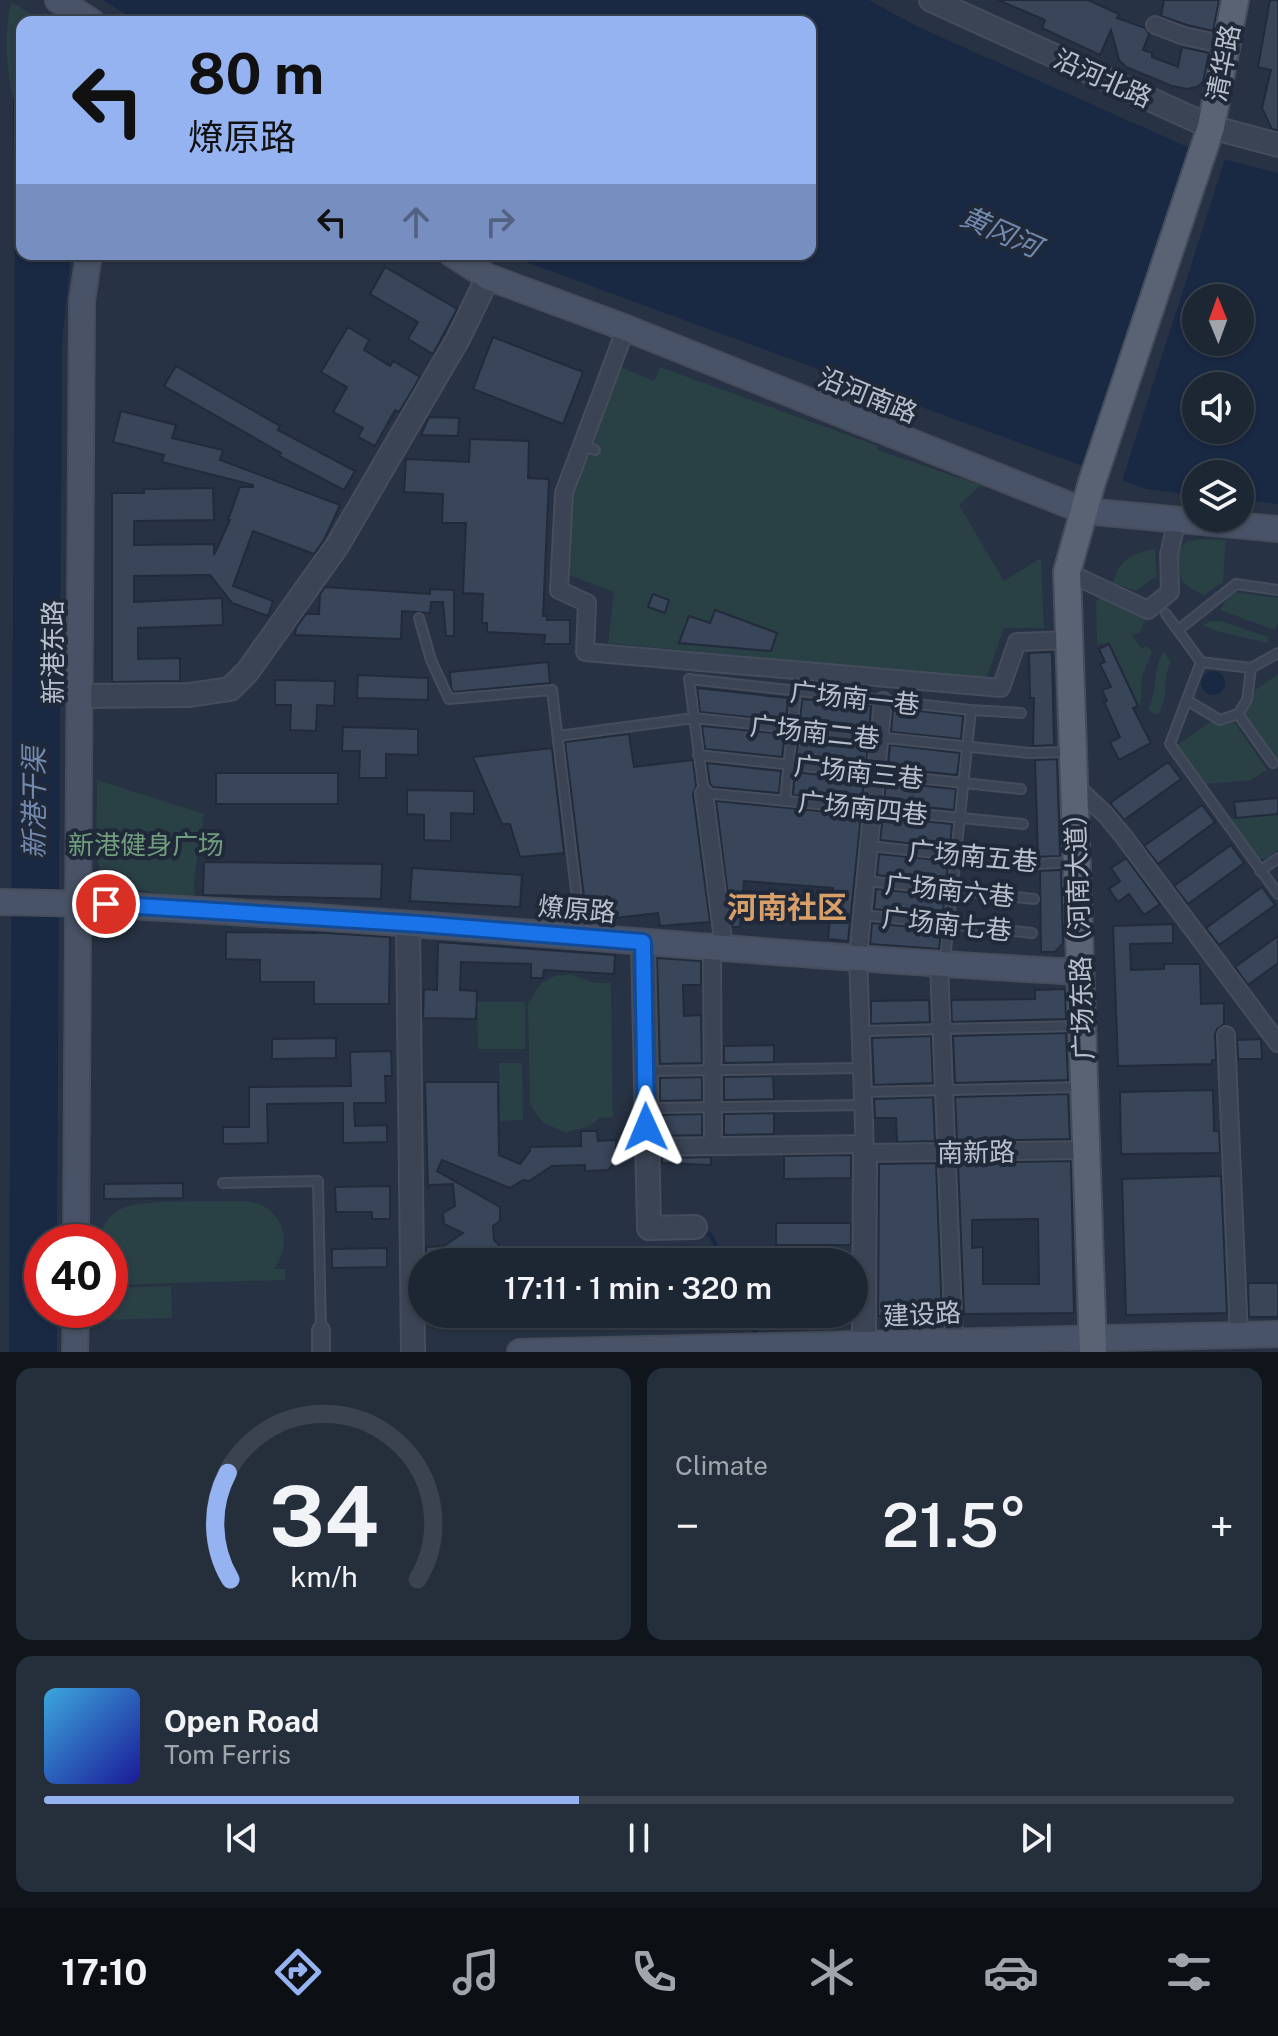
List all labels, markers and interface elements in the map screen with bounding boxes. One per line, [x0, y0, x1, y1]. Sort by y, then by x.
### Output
street label: 清华路 [1200, 22, 1246, 104]
text: 80 m [188, 41, 324, 107]
street label: 沿河北路 [1049, 43, 1157, 113]
icon: left [56, 48, 160, 152]
text: 燎原路 [188, 116, 296, 158]
water label: 黄冈河 [956, 199, 1051, 265]
icon: left [310, 200, 354, 244]
icon: ahead [394, 200, 438, 244]
icon: right [478, 200, 522, 244]
north arrow [1182, 284, 1254, 356]
map controls [1182, 284, 1254, 532]
street label: 沿河南路 [814, 361, 922, 429]
button: sound [1182, 372, 1254, 444]
button: layers [1182, 460, 1254, 532]
street label: 新港东路 [37, 600, 68, 704]
street label: 广场南一巷 [789, 676, 921, 720]
street label: 广场南二巷 [749, 710, 881, 754]
water label: 新港干渠 [17, 743, 50, 859]
street label: 广场南三巷 [793, 750, 925, 794]
street label: 广场南四巷 [797, 786, 929, 830]
street label: 广场东路（河南大道） [1059, 800, 1099, 1060]
park label: 新港健身广场 [68, 829, 224, 860]
street label: 广场南五巷 [907, 835, 1039, 877]
street label: 广场南六巷 [884, 868, 1016, 912]
pin [72, 870, 140, 938]
icon: arrive [84, 882, 128, 926]
district label: 河南社区 [727, 889, 847, 925]
street label: 燎原路 [537, 890, 617, 928]
street label: 广场南七巷 [881, 902, 1013, 946]
position arrow [604, 1085, 688, 1169]
street label: 南新路 [937, 1136, 1015, 1168]
speed limit sign: 40 [24, 1224, 128, 1328]
text: 17:11 · 1 min · 320 m [504, 1270, 772, 1306]
street label: 建设路 [882, 1296, 962, 1332]
text: Climate [675, 1450, 768, 1481]
text: 34 [269, 1467, 378, 1565]
text: 21.5° [882, 1490, 1027, 1561]
text: − [675, 1500, 699, 1552]
text: + [1210, 1500, 1234, 1552]
text: km/h [290, 1560, 357, 1593]
text: Open Road [164, 1703, 319, 1739]
text: Tom Ferris [164, 1739, 291, 1770]
icon: previous [220, 1816, 264, 1860]
icon: pause [617, 1816, 661, 1860]
icon: next [1014, 1816, 1058, 1860]
icon: directions [270, 1944, 326, 2000]
icon: music [448, 1944, 504, 2000]
icon: phone [626, 1944, 682, 2000]
icon: climate [804, 1944, 860, 2000]
icon: car [983, 1944, 1039, 2000]
icon: filters [1161, 1944, 1217, 2000]
text: 17:10 [61, 1951, 147, 1993]

